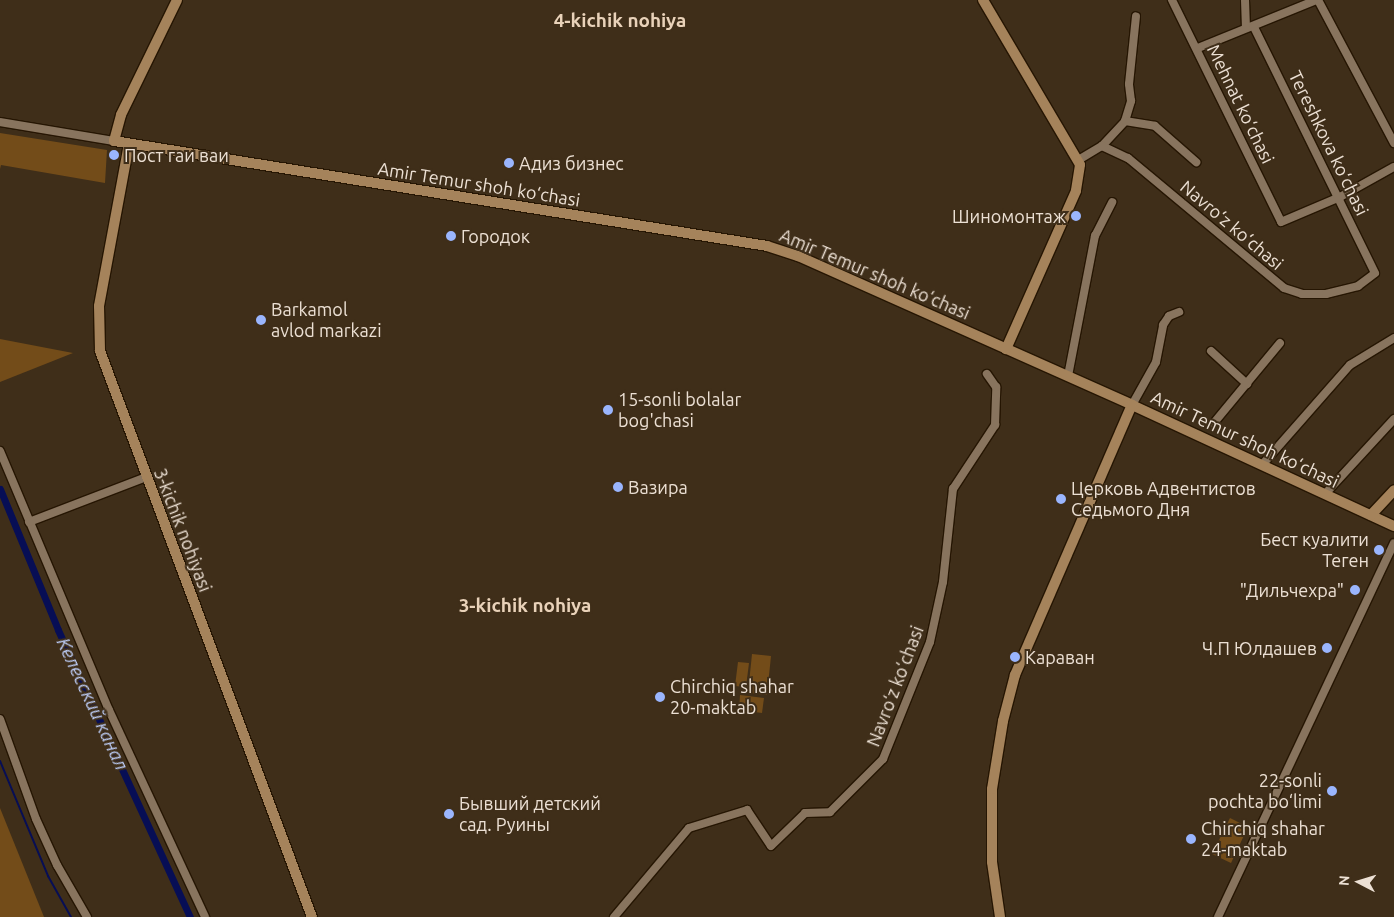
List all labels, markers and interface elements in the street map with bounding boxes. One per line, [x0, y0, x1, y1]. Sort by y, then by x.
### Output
district label: 4-kichik nohiya [554, 10, 686, 32]
street label: Mehnat ko‘chasi [1203, 41, 1279, 167]
street label: Tereshkova ko‘chasi [1285, 67, 1373, 219]
place label: Пост гаи ваи [124, 144, 229, 166]
marker: Пост гаи ваи [108, 149, 120, 161]
place label: Адиз бизнес [519, 152, 624, 174]
street label: Amir Temur shoh ko‘chasi [376, 157, 582, 211]
marker: Адиз бизнес [503, 157, 515, 169]
street label: Navro‘z ko‘chasi [1176, 176, 1288, 274]
place label: Шиномонтаж [952, 205, 1066, 227]
marker: Шиномонтаж [1070, 210, 1082, 222]
street label: Amir Temur shoh ko‘chasi [777, 224, 973, 324]
place label: Городок [461, 225, 530, 247]
marker: Городок [445, 230, 457, 242]
place label: Barkamol avlod markazi [271, 299, 382, 342]
marker: Barkamol avlod markazi [255, 314, 267, 326]
street label: Amir Temur shoh ko‘chasi [1148, 386, 1342, 492]
place label: 15-sonli bolalar bog'chasi [618, 389, 741, 432]
marker: 15-sonli bolalar bog'chasi [602, 404, 614, 416]
street label: 3-kichik nohiyasi [150, 465, 216, 595]
place label: Вазира [628, 476, 688, 498]
place label: Церковь Адвентистов Седьмого Дня [1071, 478, 1256, 520]
marker: Вазира [612, 481, 624, 493]
marker: Церковь Адвентистов Седьмого Дня [1055, 493, 1067, 505]
place label: Бест куалити Теген [1260, 529, 1369, 572]
marker: Бест куалити Теген [1373, 544, 1385, 556]
place label: "Дильчехра" [1240, 579, 1344, 601]
marker: "Дильчехра" [1348, 583, 1362, 597]
district label: 3-kichik nohiya [459, 595, 591, 617]
street label: Navro‘z ko‘chasi [862, 623, 928, 749]
water label: Келесский канал [51, 634, 133, 774]
place label: Ч.П Юлдашев [1202, 637, 1317, 659]
marker: Ч.П Юлдашев [1321, 642, 1333, 654]
place label: Караван [1025, 646, 1095, 668]
marker: Караван [1009, 651, 1021, 663]
place label: Chirchiq shahar 20-maktab [670, 676, 794, 719]
marker: Chirchiq shahar 20-maktab [654, 691, 666, 703]
place label: 22-sonli pochta bo‘limi [1208, 770, 1322, 812]
marker: 22-sonli pochta bo‘limi [1326, 785, 1338, 797]
place label: Бывший детский сад. Руины [459, 793, 601, 836]
marker: Бывший детский сад. Руины [443, 808, 455, 820]
place label: Chirchiq shahar 24-maktab [1201, 818, 1325, 861]
marker: Chirchiq shahar 24-maktab [1185, 833, 1197, 845]
north arrow [1334, 857, 1384, 907]
text: N [1336, 875, 1352, 887]

